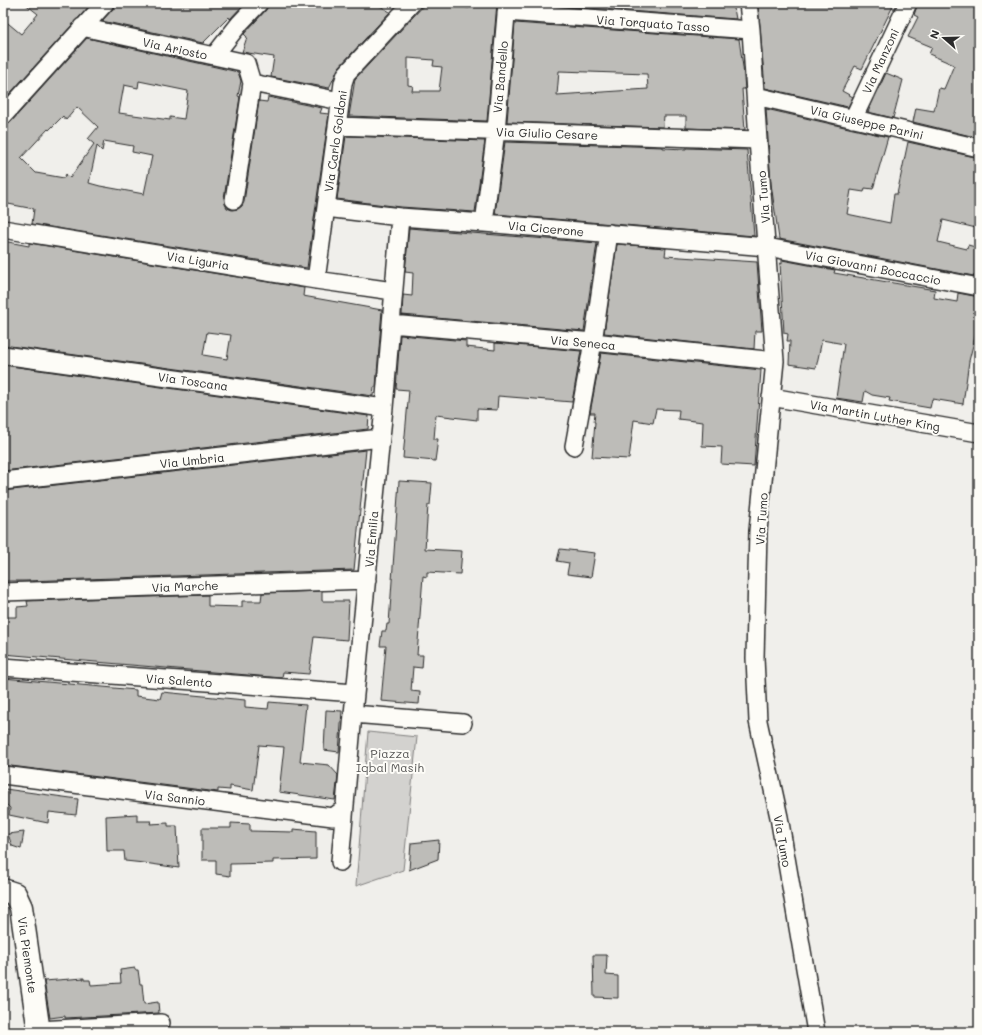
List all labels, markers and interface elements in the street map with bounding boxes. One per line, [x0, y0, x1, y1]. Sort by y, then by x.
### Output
street label: Via Torquato Tasso [596, 11, 710, 35]
north arrow [924, 18, 964, 58]
street label: Via Manzoni [858, 26, 902, 96]
text: N [926, 28, 943, 41]
street label: Via Ariosto [141, 33, 209, 63]
street label: Via Bandello [489, 40, 511, 114]
street label: Via Carlo Goldoni [320, 89, 350, 193]
street label: Via Giuseppe Parini [809, 101, 925, 143]
street label: Via Giulio Cesare [496, 123, 598, 143]
street label: Via Tumo [753, 170, 773, 224]
street label: Via Cicerone [507, 217, 585, 239]
street label: Via Giovanni Boccaccio [804, 246, 942, 288]
street label: Via Liguria [165, 247, 231, 273]
street label: Via Seneca [550, 331, 616, 353]
street label: Via Toscana [157, 368, 229, 394]
street label: Via Martin Luther King [809, 396, 941, 434]
street label: Via Umbria [159, 449, 225, 471]
street label: Via Tumo [751, 492, 771, 546]
street label: Via Emilia [361, 510, 381, 568]
street label: Via Marche [151, 577, 219, 595]
street label: Via Salento [145, 670, 213, 690]
park label: Piazza Iqbal Masih [356, 745, 424, 775]
street label: Via Sannio [144, 785, 206, 809]
street label: Via Tumo [771, 814, 795, 868]
street label: Via Piemonte [15, 916, 41, 994]

